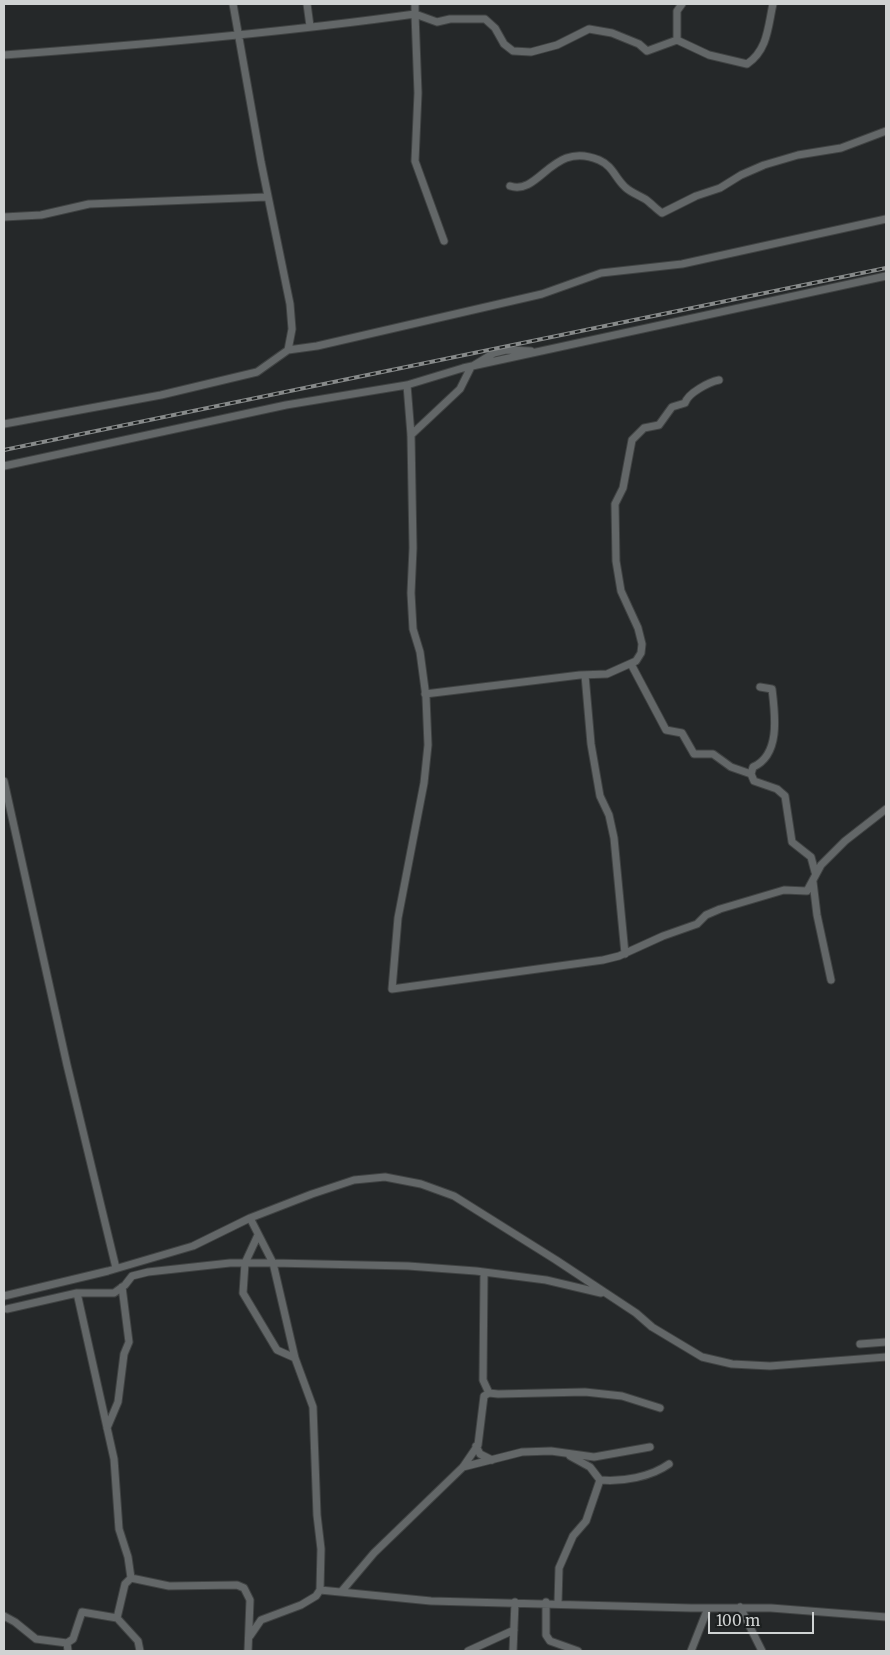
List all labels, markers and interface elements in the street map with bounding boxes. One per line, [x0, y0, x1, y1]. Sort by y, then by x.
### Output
scale bar [710, 1602, 816, 1634]
text: 100 m [716, 1611, 760, 1630]

